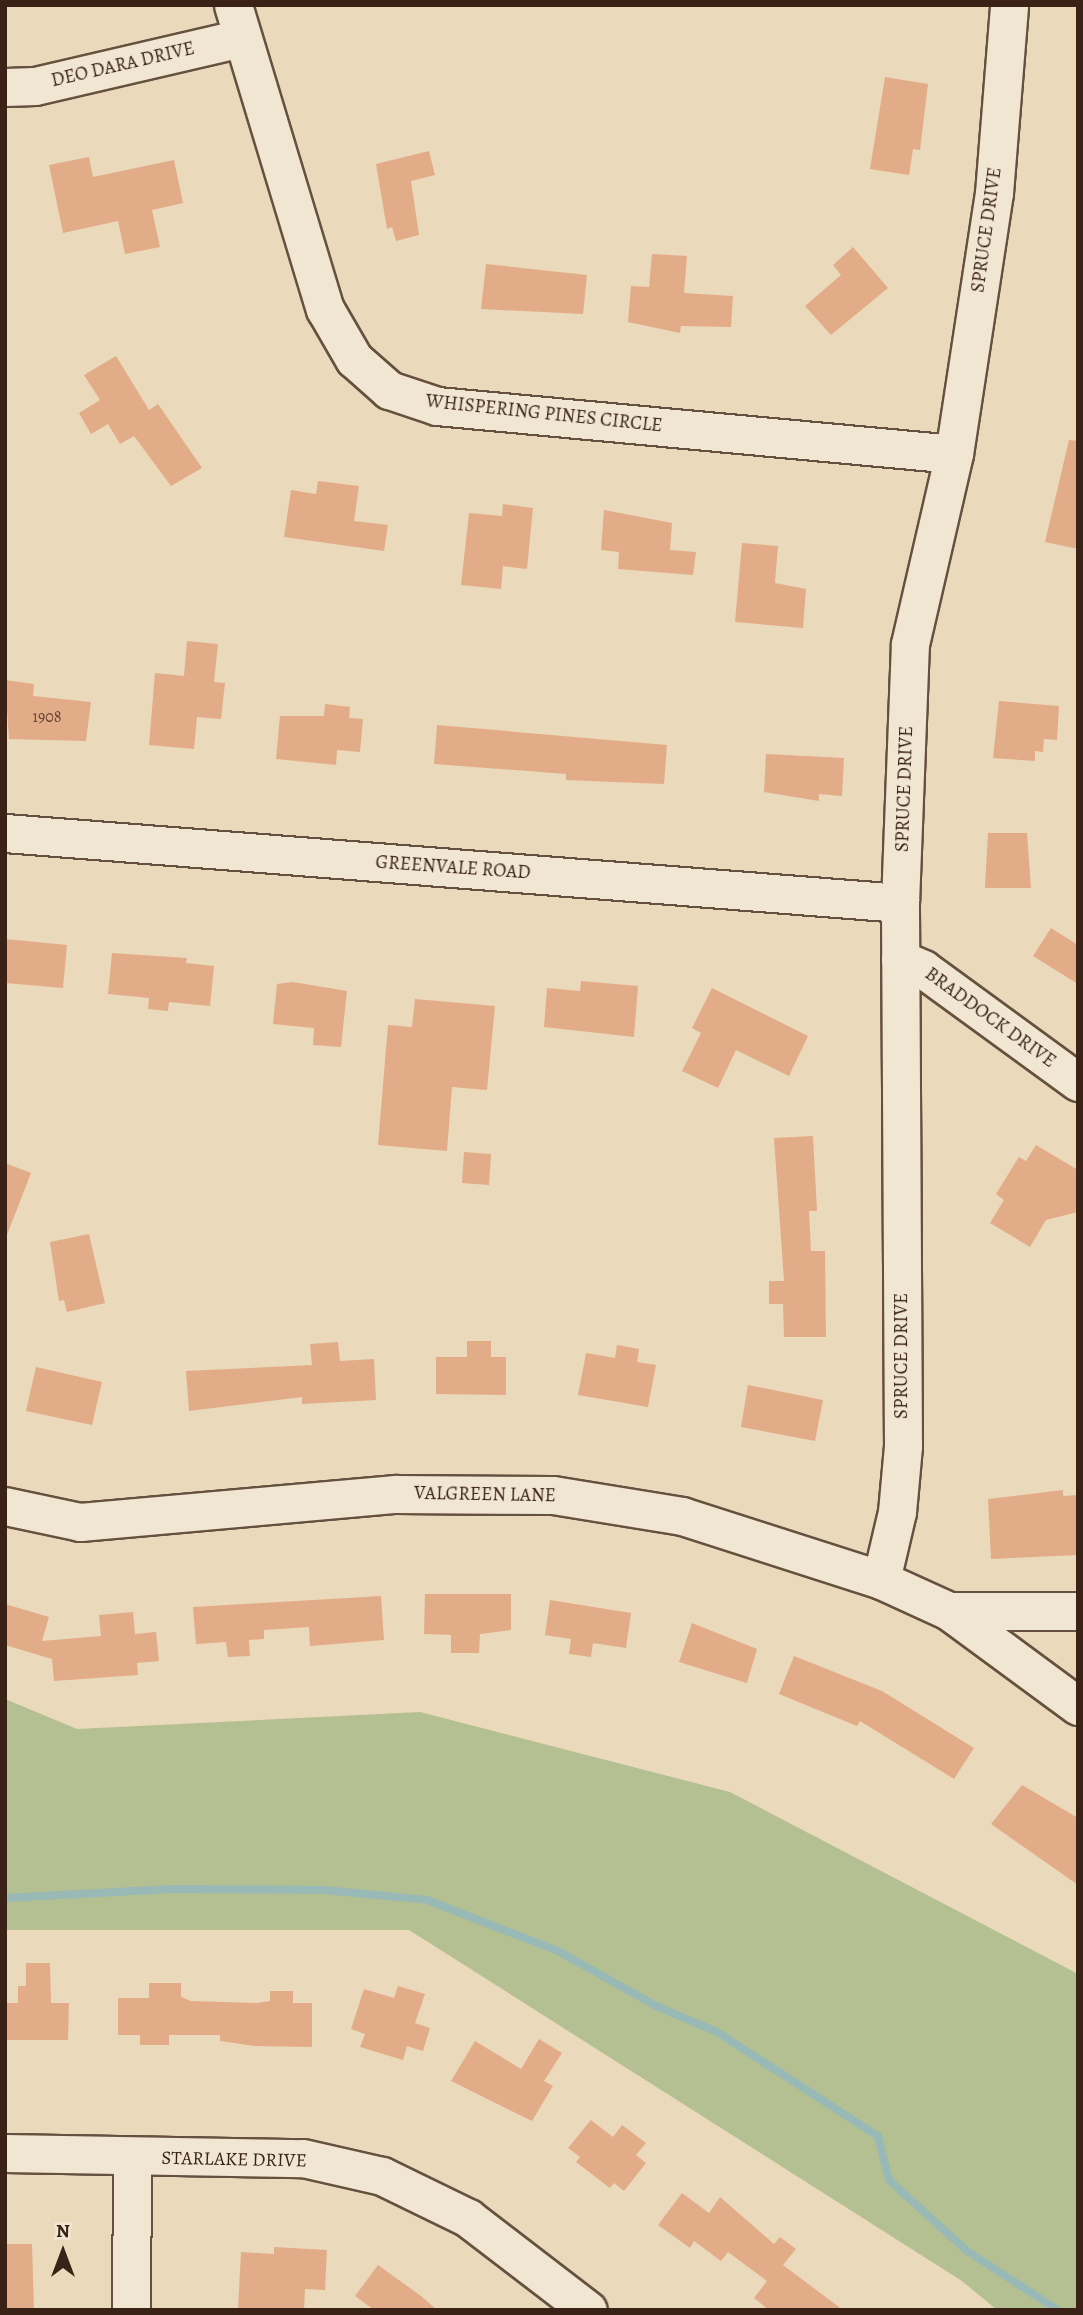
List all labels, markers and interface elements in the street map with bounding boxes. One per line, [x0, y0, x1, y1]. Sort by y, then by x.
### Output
street label: DEO DARA DRIVE [49, 37, 197, 93]
street label: SPRUCE DRIVE [967, 166, 1007, 294]
street label: WHISPERING PINES CIRCLE [425, 390, 663, 438]
house number: 1908 [32, 707, 62, 727]
street label: SPRUCE DRIVE [891, 726, 919, 852]
street label: GREENVALE ROAD [375, 851, 531, 885]
street label: BRADDOCK DRIVE [920, 963, 1060, 1073]
street label: SPRUCE DRIVE [891, 1293, 913, 1419]
street label: VALGREEN LANE [414, 1482, 556, 1508]
street label: STARLAKE DRIVE [161, 2147, 307, 2173]
north arrow [28, 2217, 98, 2287]
text: N [56, 2218, 70, 2244]

